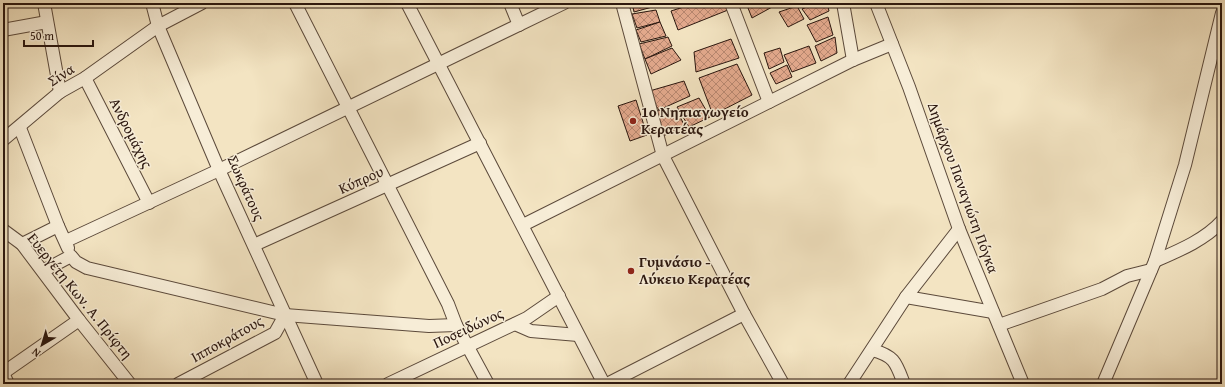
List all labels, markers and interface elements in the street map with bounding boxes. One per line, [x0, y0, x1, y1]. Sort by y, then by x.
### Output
scale bar [24, 22, 93, 48]
text: 50 m [30, 27, 54, 44]
street label: Σίνα [43, 58, 78, 91]
street label: Ανδρομάχης [105, 94, 158, 172]
street label: Δημάρχου Παναγιώτη Πόγκα [923, 99, 1004, 276]
place label: 1ο Νηπιαγωγείο Κερατέας [641, 101, 749, 139]
marker: 1ο Νηπιαγωγείο Κερατέας [628, 116, 638, 126]
street label: Σωκράτους [223, 152, 271, 225]
street label: Κύπρου [335, 160, 387, 199]
street label: Ευεργέτη Κων. Α. Πρίφτη [23, 228, 138, 363]
place label: Γυμνάσιο - Λύκειο Κερατέας [639, 251, 750, 289]
marker: Γυμνάσιο - Λύκειο Κερατέας [626, 266, 636, 276]
street label: Ποσειδώνος [429, 302, 507, 353]
street label: Ιπποκράτους [187, 310, 267, 367]
north arrow [22, 325, 62, 365]
text: N [28, 344, 44, 361]

